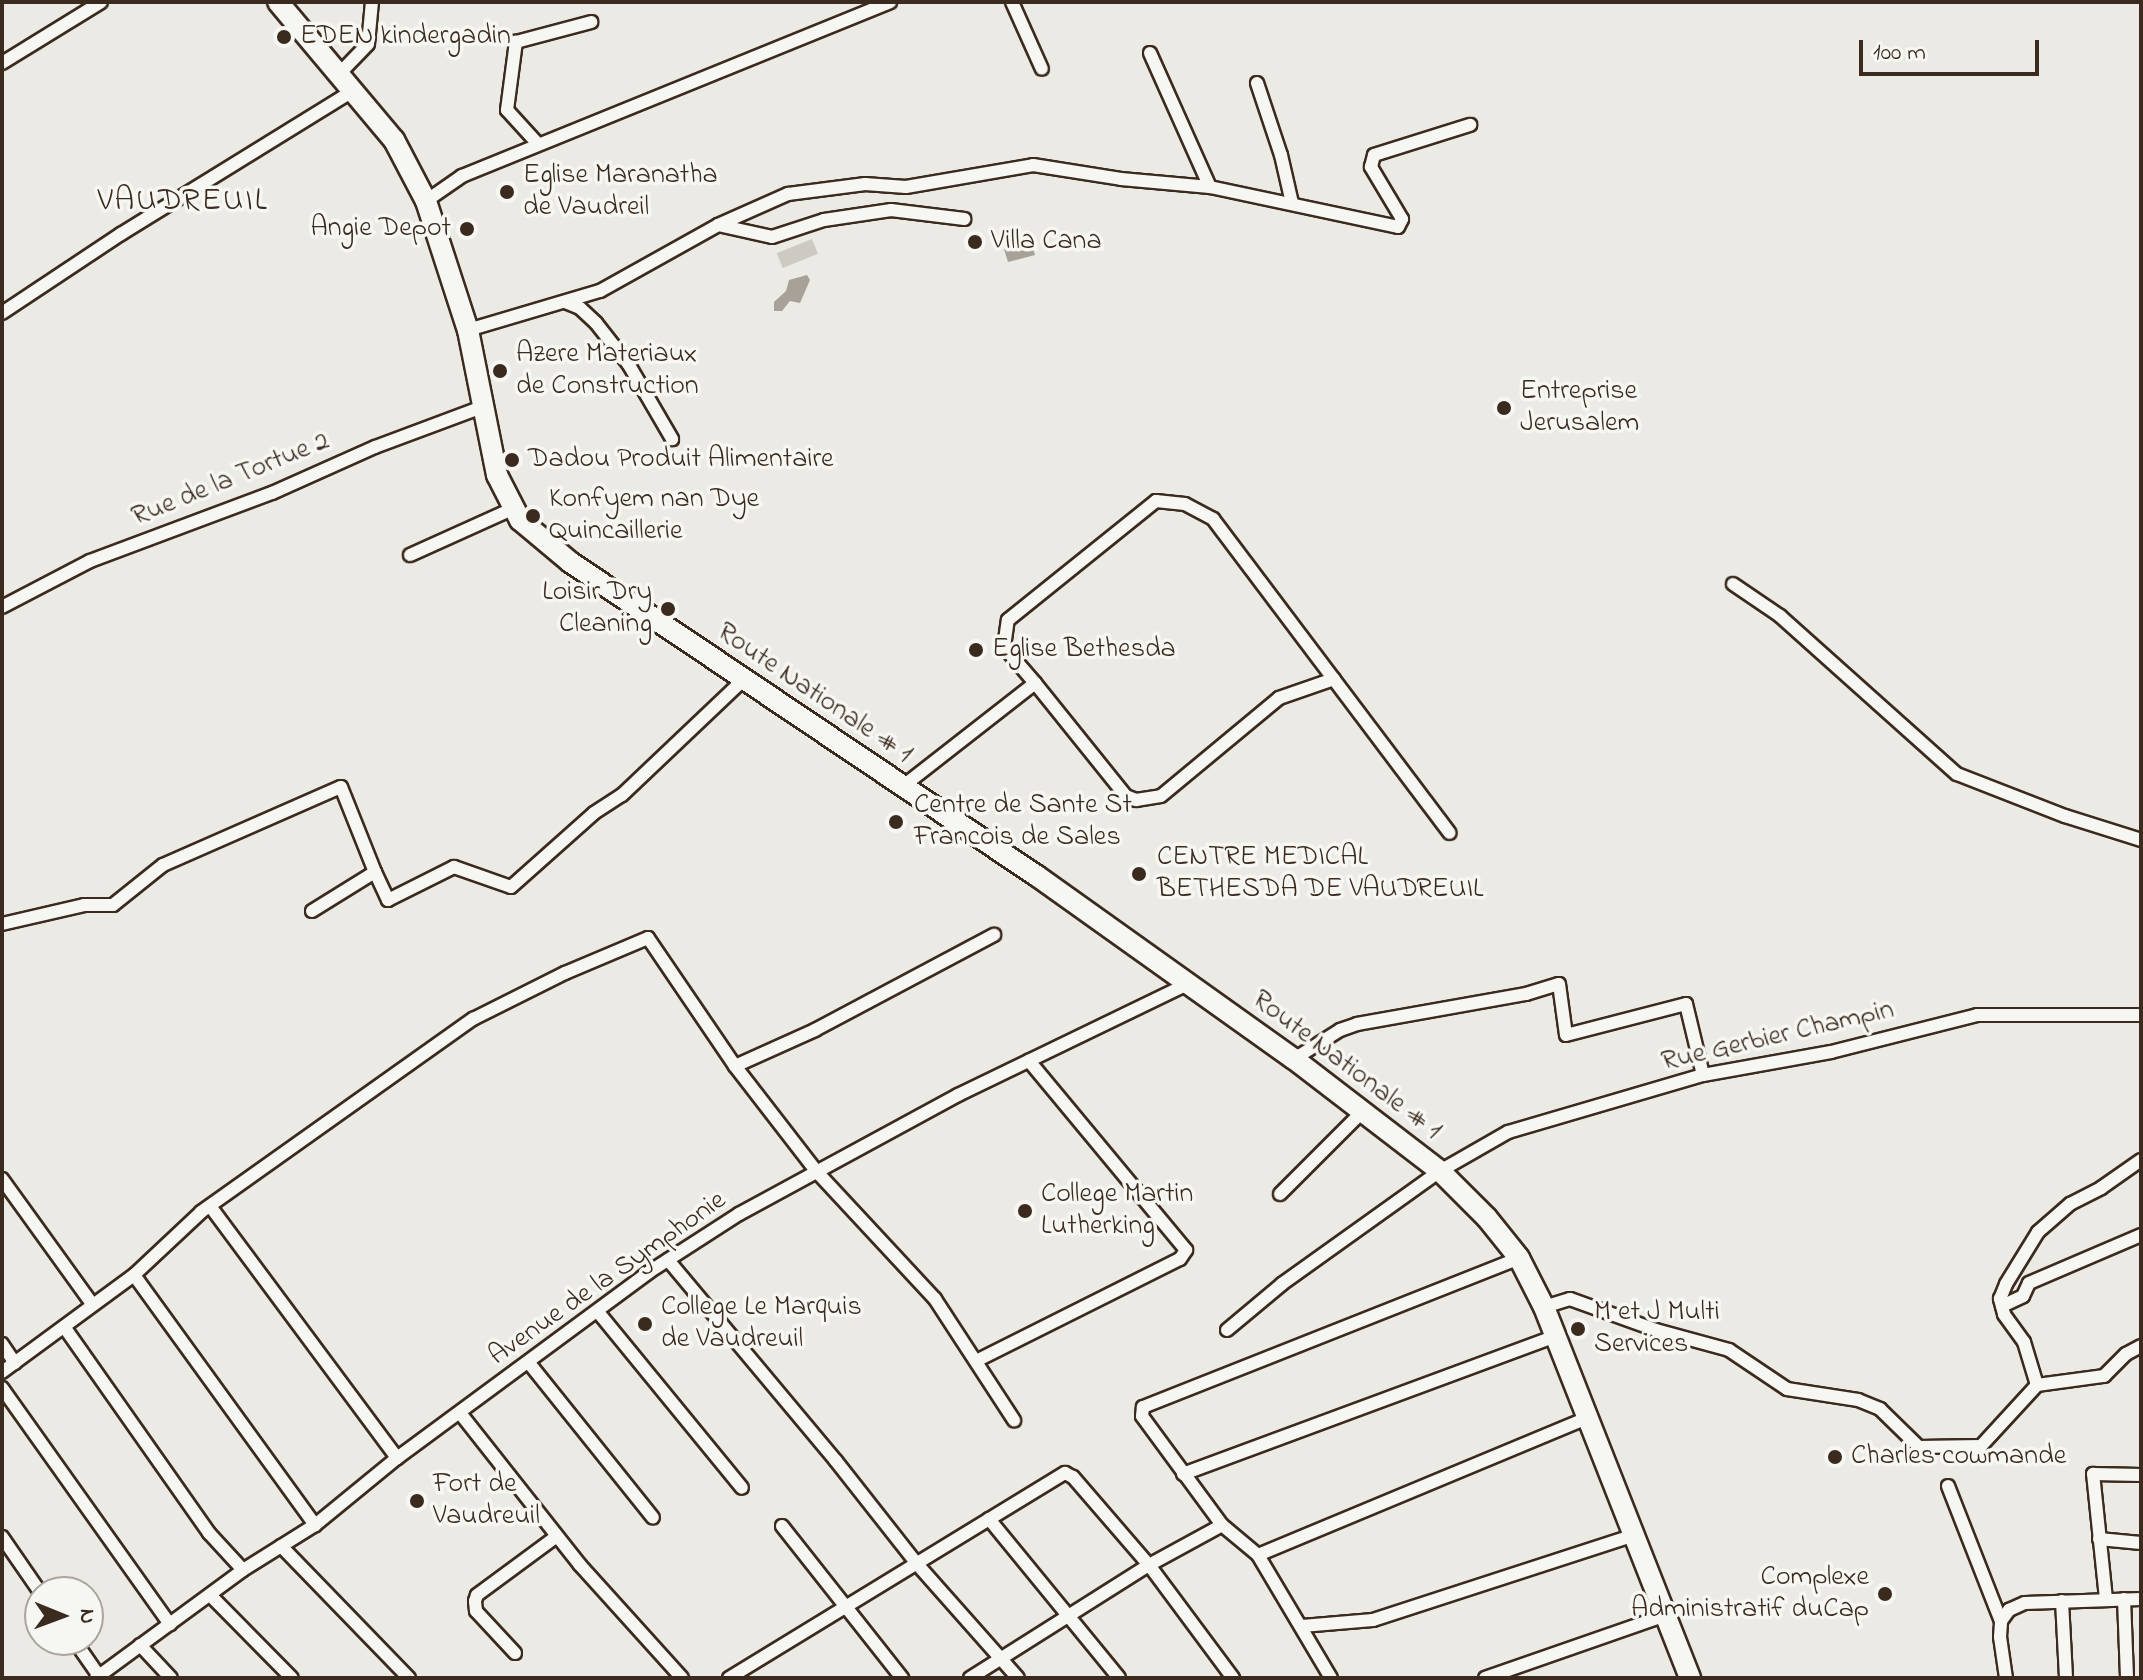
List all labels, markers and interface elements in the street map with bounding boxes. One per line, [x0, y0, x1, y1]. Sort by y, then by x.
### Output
place label: EDEN kindergadin [300, 20, 511, 54]
scale bar [1863, 24, 2043, 74]
marker: EDEN kindergadin [275, 28, 293, 46]
text: 100 m [1873, 36, 1926, 71]
place label: Eglise Maranatha de Vaudreil [523, 159, 718, 225]
district label: VAUDREUIL [97, 183, 269, 221]
marker: Eglise Maranatha de Vaudreil [498, 183, 516, 201]
place label: Angie Depot [310, 212, 451, 246]
marker: Angie Depot [458, 220, 476, 238]
place label: Villa Cana [991, 225, 1102, 259]
marker: Villa Cana [966, 233, 984, 251]
place label: Azere Materiaux de Construction [516, 338, 699, 404]
marker: Azere Materiaux de Construction [491, 362, 509, 380]
place label: Entreprise Jerusalem [1520, 375, 1639, 441]
marker: Entreprise Jerusalem [1495, 399, 1513, 417]
street label: Rue de la Tortue 2 [127, 425, 335, 535]
place label: Dadou Produit Alimentaire [528, 443, 834, 477]
marker: Dadou Produit Alimentaire [503, 451, 521, 469]
place label: Konfyem nan Dye Quincaillerie [549, 483, 759, 549]
marker: Konfyem nan Dye Quincaillerie [524, 507, 542, 525]
place label: Loisir Dry Cleaning [542, 576, 652, 642]
marker: Loisir Dry Cleaning [659, 600, 677, 618]
street label: Route Nationale # 1 [710, 616, 918, 772]
place label: Eglise Bethesda [992, 633, 1176, 667]
marker: Eglise Bethesda [967, 641, 985, 659]
place label: Centre de Sante St Francois de Sales [914, 789, 1132, 855]
marker: Centre de Sante St Francois de Sales [885, 811, 907, 833]
place label: CENTRE MEDICAL BETHESDA DE VAUDREUIL [1157, 841, 1483, 907]
marker: CENTRE MEDICAL BETHESDA DE VAUDREUIL [1128, 863, 1150, 885]
street label: Route Nationale # 1 [1245, 984, 1447, 1148]
street label: Rue Gerbier Champin [1659, 994, 1897, 1080]
place label: College Martin Lutherking [1041, 1178, 1193, 1244]
street label: Avenue de la Symphonie [483, 1184, 733, 1374]
marker: College Martin Lutherking [1016, 1202, 1034, 1220]
place label: College Le Marquis de Vaudreuil [661, 1291, 862, 1357]
place label: M et J Multi Services [1594, 1296, 1720, 1362]
marker: College Le Marquis de Vaudreuil [636, 1315, 654, 1333]
marker: M et J Multi Services [1569, 1320, 1587, 1338]
place label: Charles cowmande [1851, 1440, 2066, 1474]
marker: Charles cowmande [1826, 1448, 1844, 1466]
place label: Fort de Vaudreuil [433, 1468, 540, 1534]
marker: Fort de Vaudreuil [408, 1492, 426, 1510]
place label: Complexe Administratif duCap [1631, 1561, 1869, 1627]
north arrow [24, 1576, 104, 1656]
marker: Complexe Administratif duCap [1876, 1585, 1894, 1603]
text: N [70, 1609, 102, 1624]

